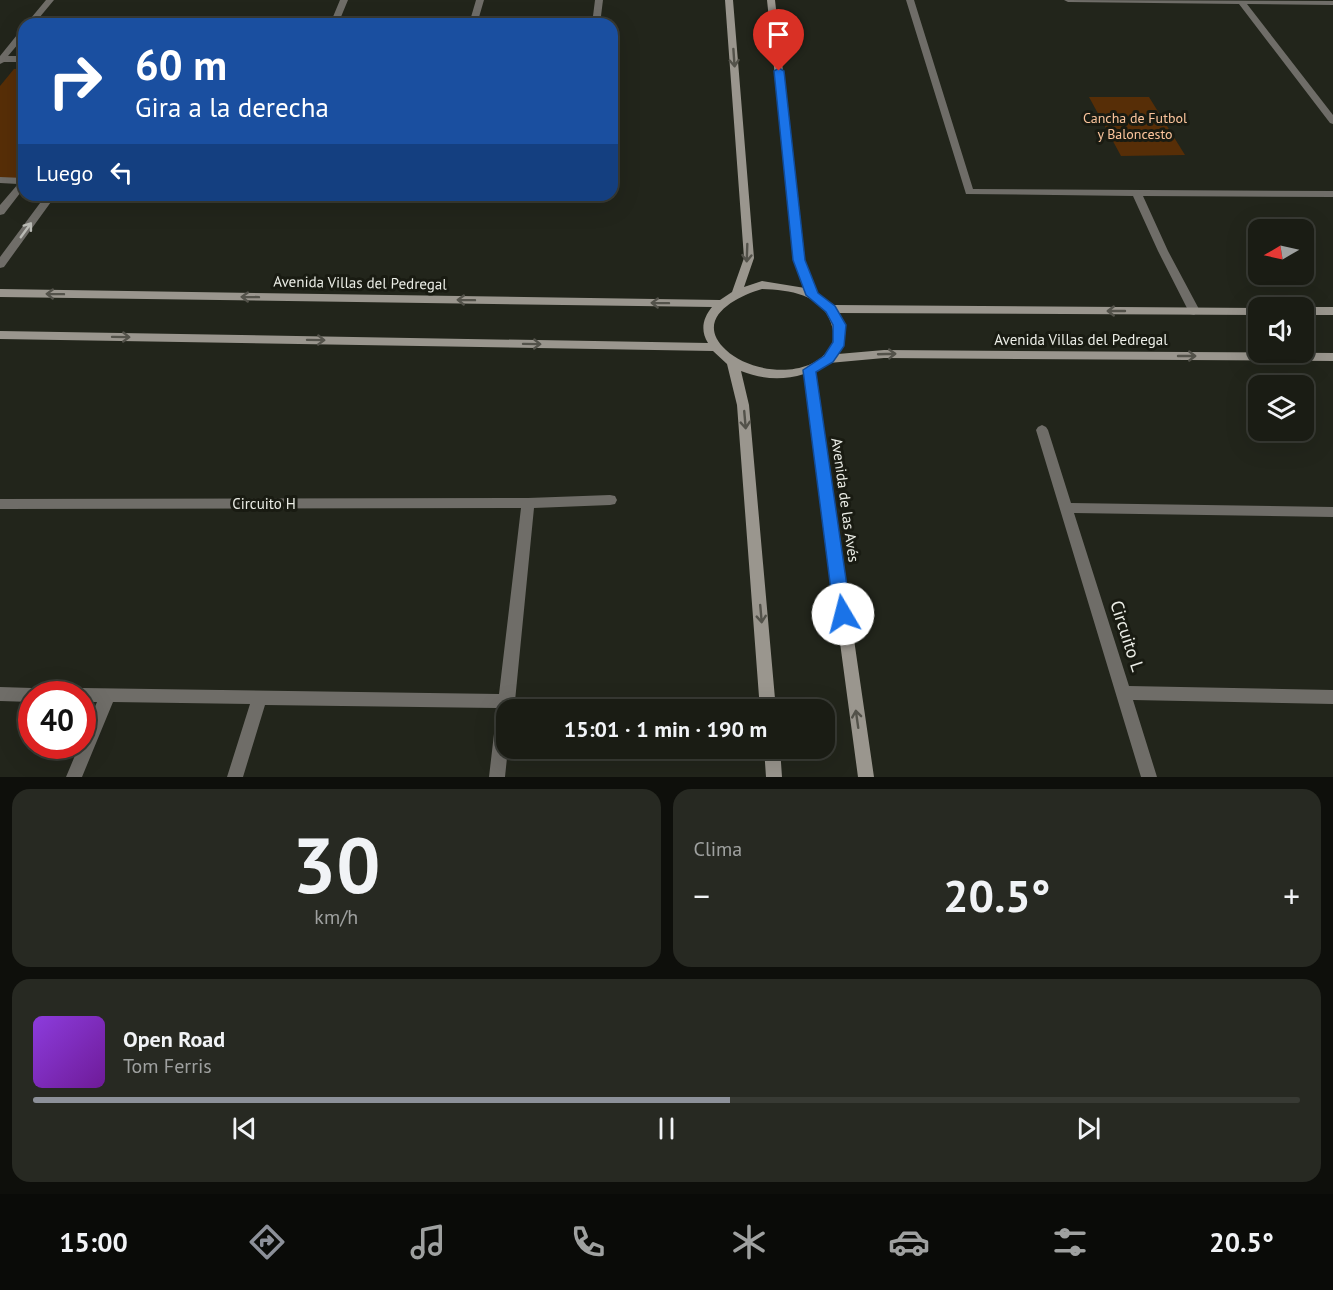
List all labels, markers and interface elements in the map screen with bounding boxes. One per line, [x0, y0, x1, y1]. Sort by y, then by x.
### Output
pin [753, 9, 804, 71]
icon: arrive [762, 18, 795, 51]
text: 60 m [135, 37, 227, 92]
icon: right [36, 42, 114, 120]
one-way arrow [728, 48, 739, 68]
text: Gira a la derecha [135, 90, 329, 124]
park label: Cancha de Futbol y Baloncesto [1083, 109, 1187, 143]
icon: left [105, 156, 138, 189]
text: Luego [36, 159, 93, 187]
north arrow [1248, 219, 1314, 285]
map controls [1248, 219, 1314, 441]
one-way arrow [19, 222, 32, 238]
one-way arrow [742, 242, 753, 262]
street label: Avenida Villas del Pedregal [273, 271, 447, 294]
one-way arrow [45, 288, 65, 300]
one-way arrow [240, 291, 260, 302]
one-way arrow [456, 294, 476, 306]
one-way arrow [651, 297, 671, 308]
button: sound [1248, 297, 1314, 363]
one-way arrow [1107, 305, 1127, 317]
street label: Avenida Villas del Pedregal [994, 330, 1168, 349]
one-way arrow [111, 331, 131, 343]
one-way arrow [306, 335, 326, 346]
one-way arrow [522, 338, 542, 350]
one-way arrow [876, 349, 896, 360]
one-way arrow [1176, 350, 1196, 362]
button: layers [1248, 375, 1314, 441]
one-way arrow [739, 409, 750, 429]
street label: Avenida de las Avés [827, 437, 864, 563]
street label: Circuito H [232, 494, 296, 513]
position arrow [811, 582, 875, 646]
street label: Circuito L [1105, 597, 1150, 674]
one-way arrow [755, 604, 766, 624]
speed limit sign: 40 [18, 681, 96, 759]
one-way arrow [852, 710, 863, 729]
text: 15:01 · 1 min · 190 m [564, 715, 767, 743]
text: 30 [292, 814, 380, 915]
text: Clima [694, 836, 742, 862]
text: 20.5° [943, 866, 1050, 924]
text: − [694, 874, 710, 917]
text: + [1283, 874, 1300, 917]
text: km/h [314, 904, 358, 930]
text: Open Road [123, 1025, 225, 1053]
text: Tom Ferris [123, 1053, 212, 1079]
icon: previous [228, 1112, 261, 1145]
icon: pause [650, 1112, 683, 1145]
icon: next [1072, 1112, 1105, 1145]
icon: directions [246, 1221, 288, 1263]
icon: music [407, 1221, 449, 1263]
icon: phone [567, 1221, 609, 1263]
icon: climate [728, 1221, 770, 1263]
icon: car [888, 1221, 930, 1263]
icon: filters [1049, 1221, 1091, 1263]
text: 15:00 [59, 1225, 128, 1259]
text: 20.5° [1209, 1225, 1274, 1259]

